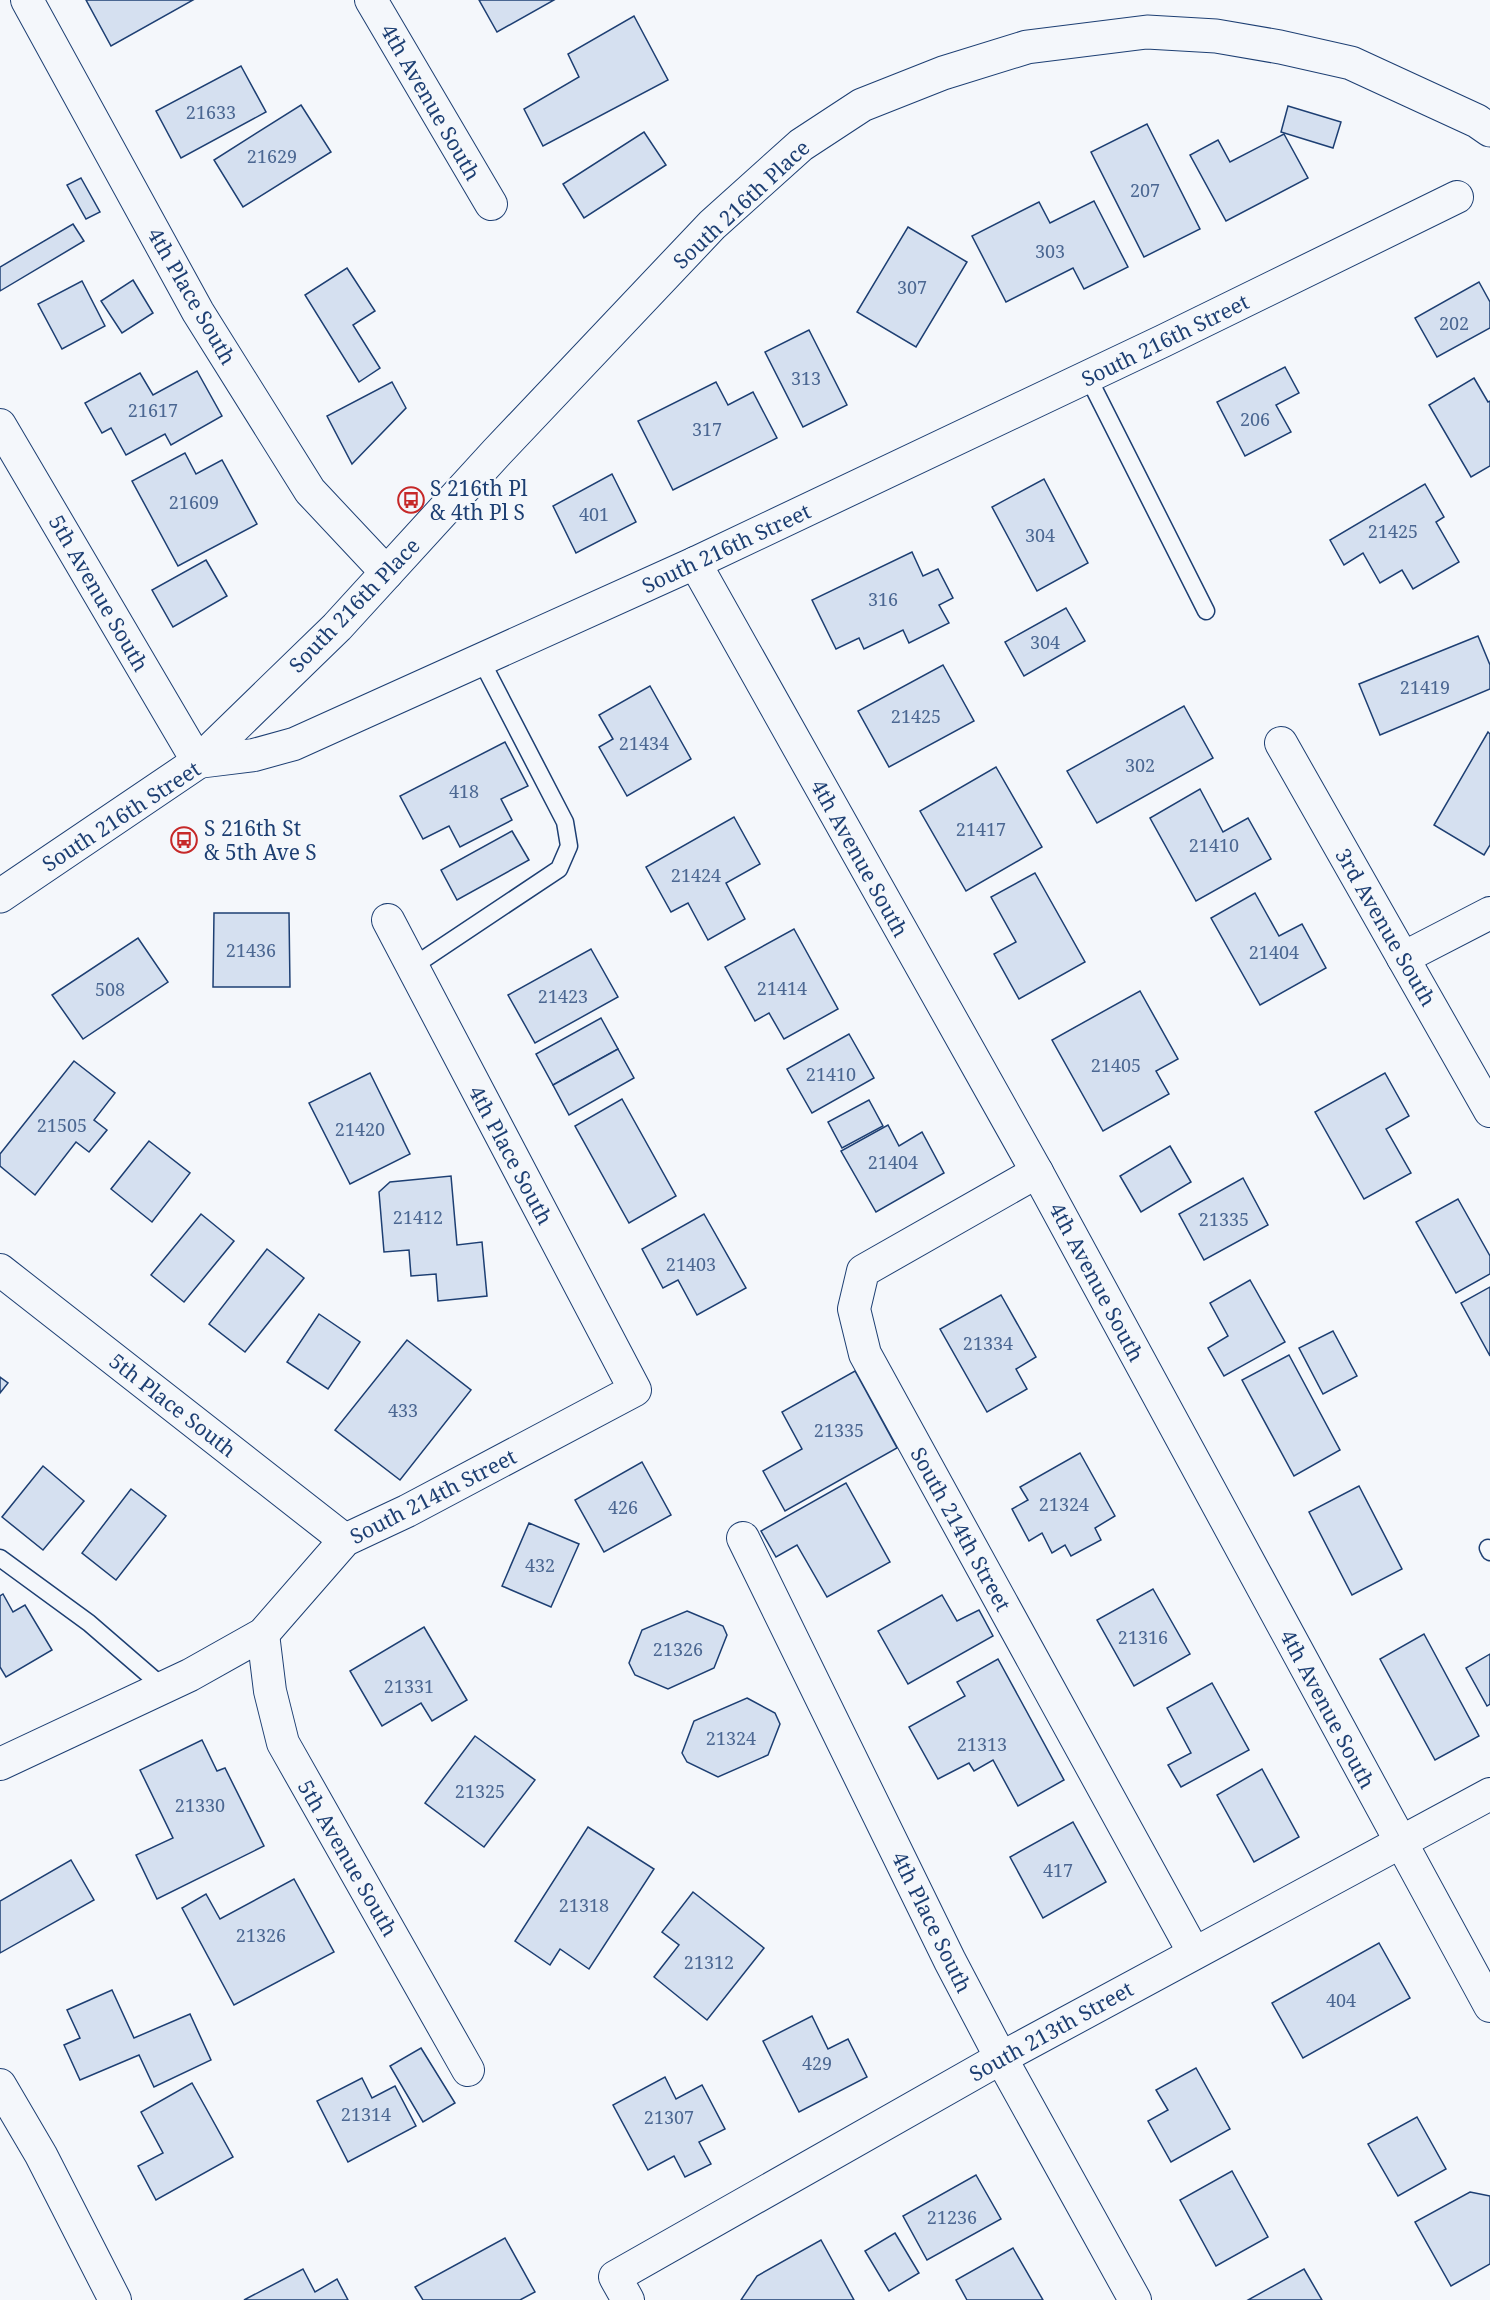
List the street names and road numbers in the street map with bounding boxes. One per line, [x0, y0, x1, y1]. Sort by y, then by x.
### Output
street label: 4th Avenue South [375, 19, 487, 185]
street label: South 216th Place [667, 133, 815, 275]
street label: 4th Place South [141, 222, 243, 370]
street label: South 216th Street [1077, 287, 1253, 393]
street label: South 216th Street [637, 497, 815, 599]
street label: 5th Avenue South [43, 510, 155, 676]
street label: South 216th Place [282, 532, 426, 678]
street label: South 216th Street [37, 754, 205, 878]
street label: 4th Avenue South [805, 774, 915, 942]
street label: 3rd Avenue South [1329, 843, 1443, 1011]
street label: 4th Place South [463, 1081, 559, 1229]
street label: 4th Avenue South [1043, 1198, 1151, 1366]
street label: 5th Place South [104, 1347, 242, 1463]
street label: South 214th Street [345, 1442, 521, 1550]
street label: South 214th Street [904, 1442, 1018, 1616]
street label: 4th Avenue South [1274, 1625, 1382, 1793]
street label: 5th Avenue South [292, 1775, 404, 1941]
street label: 4th Place South [886, 1847, 978, 1997]
street label: South 213th Street [964, 1974, 1138, 2088]

